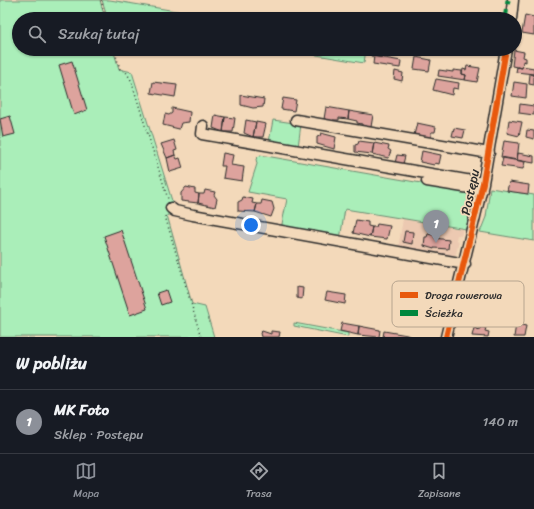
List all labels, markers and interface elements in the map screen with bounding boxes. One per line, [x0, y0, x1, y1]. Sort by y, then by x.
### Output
search box [12, 12, 522, 56]
text: Szukaj tutaj [58, 21, 139, 47]
icon: search [26, 23, 48, 45]
street label: Postępu [454, 167, 486, 217]
pin: 1 [423, 210, 449, 243]
your location [241, 215, 261, 235]
legend [392, 281, 524, 327]
text: Droga rowerowa [425, 286, 503, 305]
text: Ścieżka [425, 304, 463, 323]
text: W pobliżu [16, 348, 87, 378]
text: MK Foto [54, 397, 109, 423]
text: 1 [26, 410, 32, 433]
text: 140 m [483, 410, 518, 433]
text: Sklep · Postępu [54, 423, 143, 446]
tab: Mapa [73, 460, 99, 503]
tab: Trasa [246, 460, 271, 503]
tab: Zapisane [418, 460, 461, 503]

